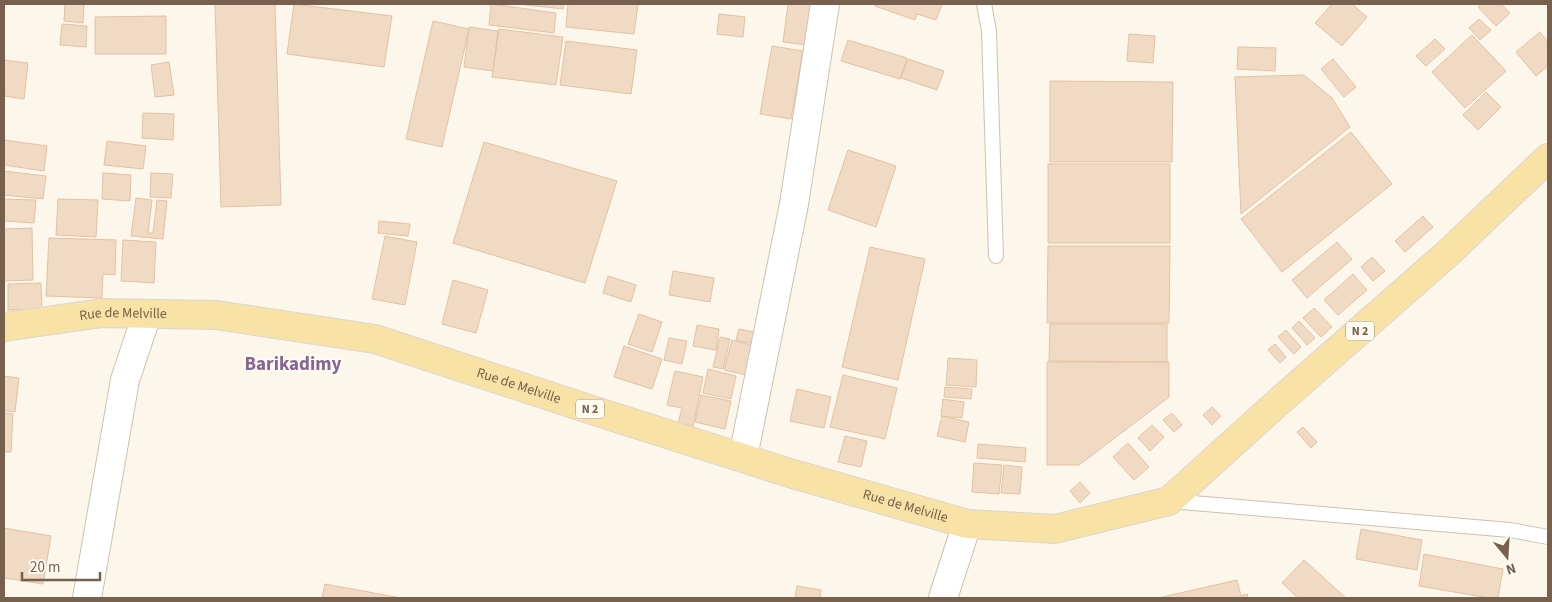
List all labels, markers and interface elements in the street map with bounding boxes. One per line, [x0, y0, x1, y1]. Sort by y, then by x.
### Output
street label: Rue de Melville [78, 303, 167, 326]
road number: N 2 [1346, 322, 1374, 341]
district label: Barikadimy [245, 351, 342, 378]
street label: Rue de Melville [474, 363, 564, 409]
road number: N 2 [576, 399, 604, 418]
street label: Rue de Melville [860, 485, 950, 528]
north arrow [1482, 532, 1532, 582]
scale bar [22, 550, 100, 582]
text: 20 m [30, 557, 60, 578]
text: N [1503, 557, 1518, 579]

